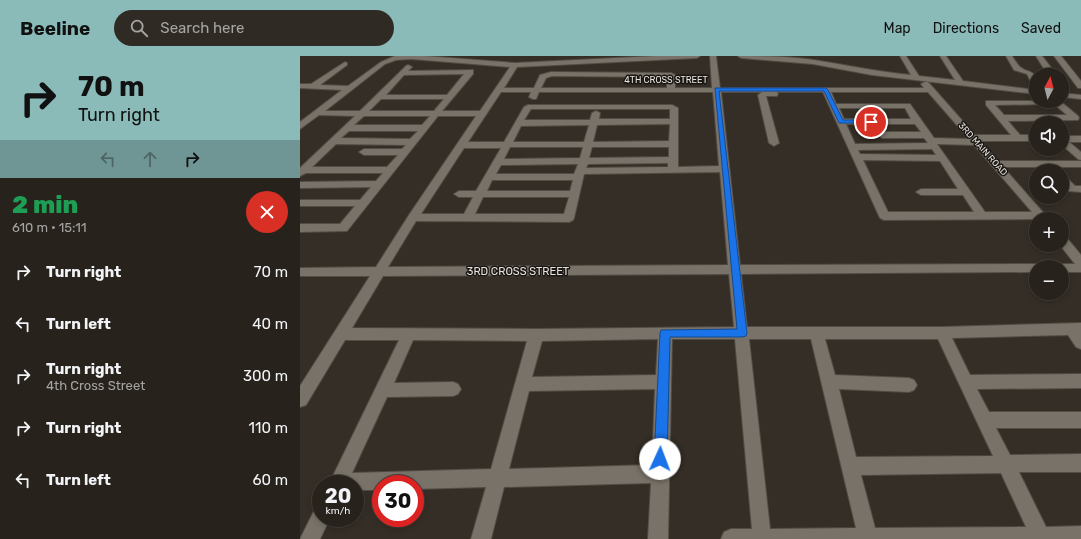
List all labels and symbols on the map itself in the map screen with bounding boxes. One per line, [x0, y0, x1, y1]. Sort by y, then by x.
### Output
north arrow [1029, 68, 1069, 108]
street label: 4TH CROSS STREET [624, 75, 708, 85]
pin [854, 105, 888, 139]
street label: 3RD MAIN ROAD [957, 120, 1009, 178]
street label: 3RD CROSS STREET [467, 265, 570, 278]
position arrow [639, 438, 681, 480]
speed limit sign: 30 [372, 475, 424, 527]

